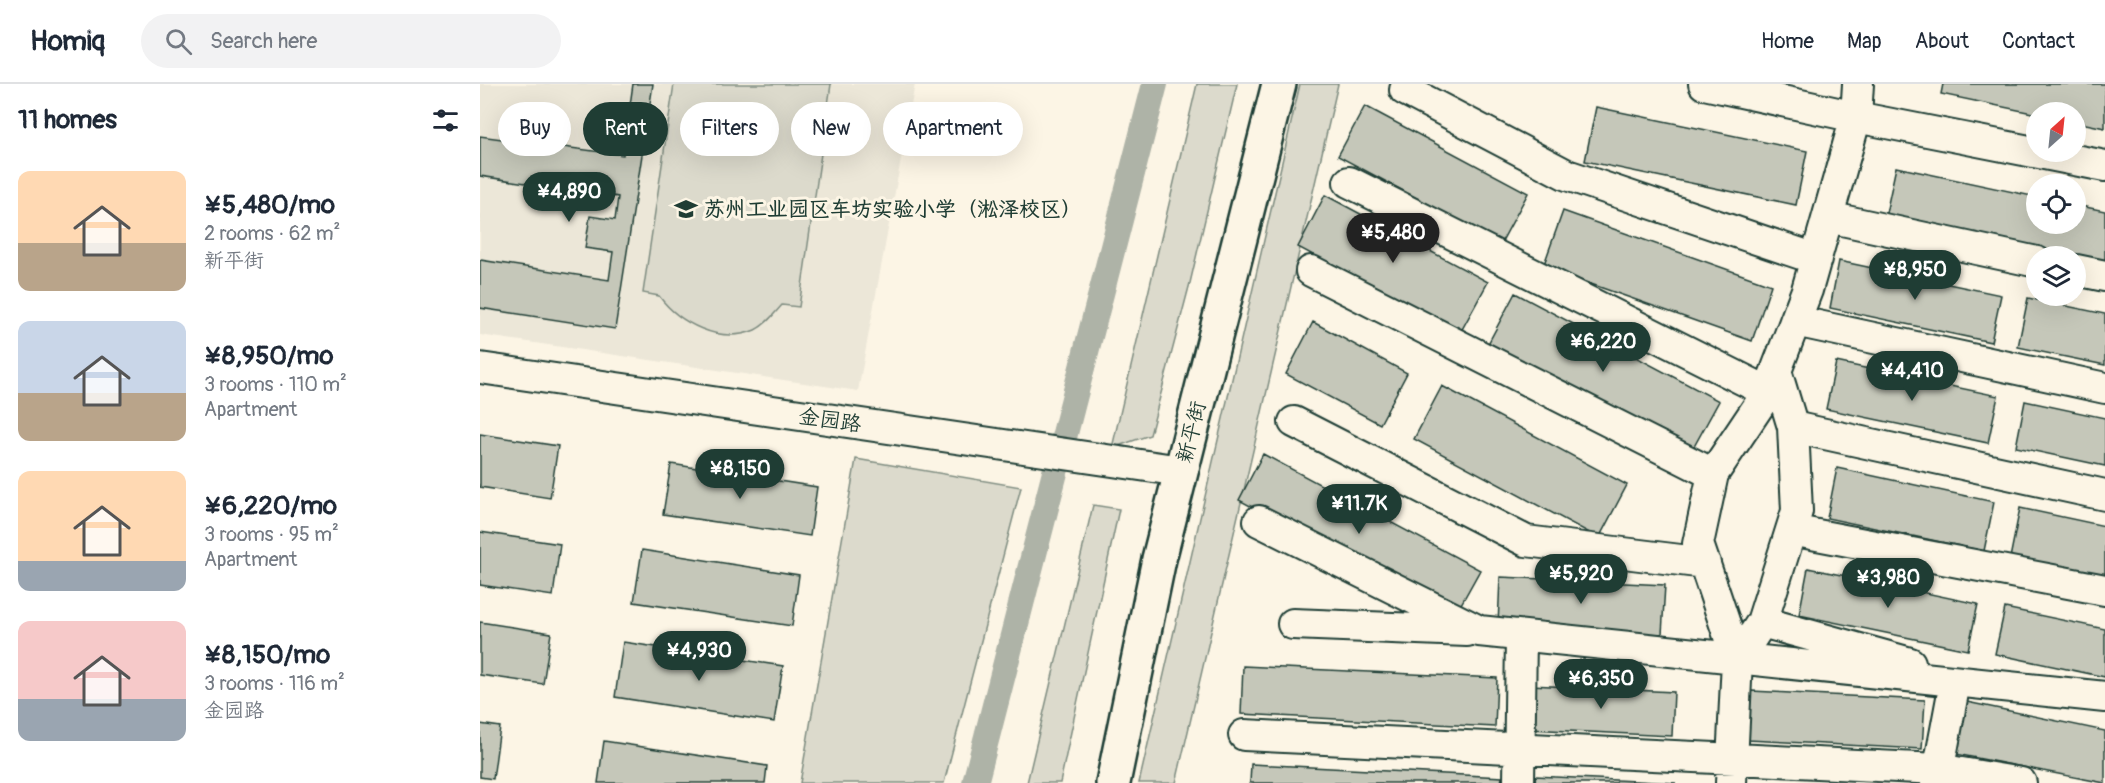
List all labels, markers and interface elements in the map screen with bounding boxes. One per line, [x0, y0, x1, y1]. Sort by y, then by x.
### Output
search box [141, 14, 561, 68]
text: Homiq [30, 24, 105, 59]
icon: search [162, 25, 195, 58]
text: Search here [210, 27, 317, 55]
text: Home [1761, 28, 1814, 55]
text: Map [1847, 28, 1882, 55]
text: About [1915, 28, 1969, 55]
text: Contact [2002, 28, 2075, 55]
chip: Buy [498, 102, 571, 156]
chip: Rent [583, 102, 668, 156]
chip: Filters [680, 102, 779, 156]
chip: New [791, 102, 871, 156]
chip: Apartment [883, 102, 1023, 156]
north arrow [2026, 102, 2086, 162]
map controls [2026, 102, 2086, 306]
text: 11 homes [18, 104, 117, 136]
icon: filters [429, 104, 462, 137]
pin: ¥4,890 [520, 172, 618, 223]
button: locate [2026, 174, 2086, 234]
text: ¥4,890 [537, 179, 601, 204]
text: ¥5,480/mo [204, 189, 335, 221]
icon: home [66, 195, 138, 267]
school or university icon: 苏州工业园区车坊实验小学（淞泽校区） [673, 196, 699, 222]
place label: 苏州工业园区车坊实验小学（淞泽校区） [704, 196, 1082, 223]
pin: ¥5,480 [1344, 213, 1442, 264]
text: ¥5,480 [1360, 220, 1426, 245]
text: 2 rooms · 62 m² [204, 221, 340, 246]
button: layers [2026, 246, 2086, 306]
text: 新平街 [204, 248, 264, 273]
pin: ¥8,950 [1866, 250, 1964, 301]
text: ¥8,950 [1883, 257, 1947, 282]
pin: ¥6,220 [1554, 322, 1652, 373]
text: ¥6,220 [1570, 329, 1636, 354]
text: ¥8,950/mo [204, 340, 333, 372]
icon: home [66, 345, 138, 417]
pin: ¥4,410 [1863, 351, 1961, 402]
text: ¥4,410 [1880, 358, 1944, 383]
text: 3 rooms · 110 m² [204, 372, 347, 397]
text: Apartment [204, 397, 297, 422]
street label: 新平街 [1171, 398, 1212, 466]
street label: 金园路 [797, 403, 863, 438]
pin: ¥8,150 [691, 449, 789, 500]
text: ¥8,150 [709, 456, 771, 481]
pin: ¥11.7K [1310, 484, 1408, 535]
text: ¥6,220/mo [204, 490, 337, 522]
text: ¥11.7K [1331, 491, 1387, 516]
icon: home [66, 495, 138, 567]
text: 3 rooms · 95 m² [204, 522, 339, 547]
text: Apartment [204, 547, 297, 572]
pin: ¥5,920 [1532, 554, 1630, 605]
pin: ¥3,980 [1839, 558, 1937, 609]
text: ¥5,920 [1549, 561, 1613, 586]
text: ¥3,980 [1856, 565, 1920, 590]
pin: ¥4,930 [650, 631, 748, 682]
text: ¥4,930 [666, 638, 732, 663]
text: ¥8,150/mo [204, 639, 330, 671]
icon: home [66, 645, 138, 717]
pin: ¥6,350 [1552, 659, 1650, 710]
text: ¥6,350 [1568, 666, 1634, 691]
text: 3 rooms · 116 m² [204, 671, 345, 696]
text: 金园路 [204, 698, 264, 723]

